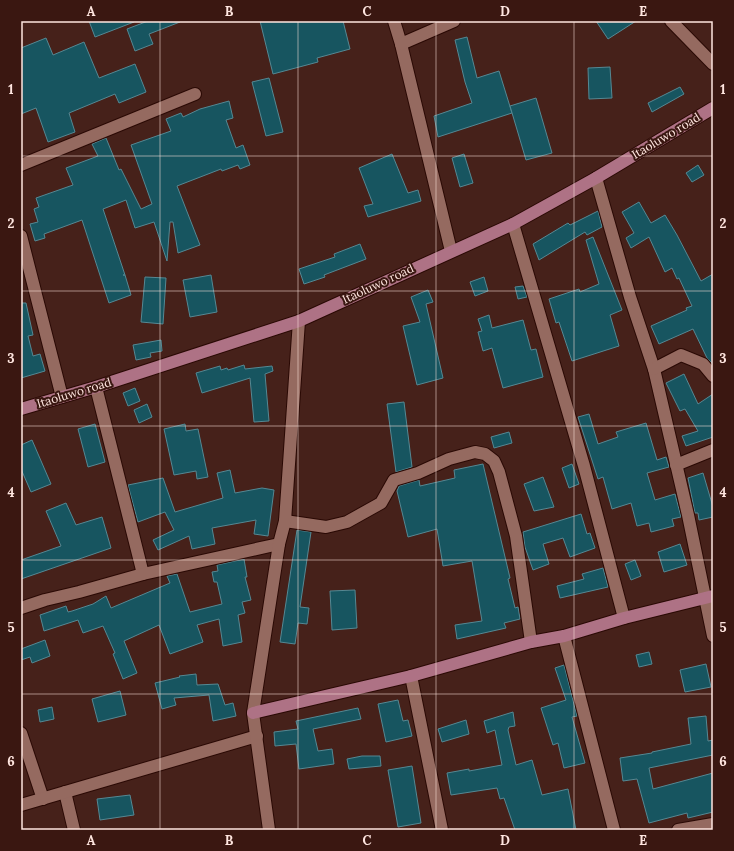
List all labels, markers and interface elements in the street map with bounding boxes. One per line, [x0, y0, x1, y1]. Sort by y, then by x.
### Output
text: A [87, 3, 96, 20]
text: B [225, 3, 234, 20]
text: C [363, 3, 372, 20]
text: D [500, 3, 510, 20]
text: E [639, 3, 647, 20]
text: 1 [8, 81, 14, 98]
text: 1 [720, 81, 726, 98]
street label: Itaoluwo road [629, 109, 703, 162]
text: 2 [8, 215, 15, 232]
text: 2 [720, 215, 727, 232]
street label: Itaoluwo road [340, 260, 416, 307]
text: 3 [7, 350, 15, 367]
text: 3 [719, 350, 727, 367]
street label: Itaoluwo road [35, 374, 113, 411]
text: 4 [7, 484, 15, 501]
text: 4 [719, 484, 727, 501]
text: 5 [7, 619, 15, 636]
text: 5 [719, 619, 727, 636]
text: 6 [7, 753, 15, 770]
text: 6 [719, 753, 727, 770]
text: A [87, 832, 96, 849]
text: B [225, 832, 234, 849]
text: C [363, 832, 372, 849]
text: D [500, 832, 510, 849]
text: E [639, 832, 647, 849]

